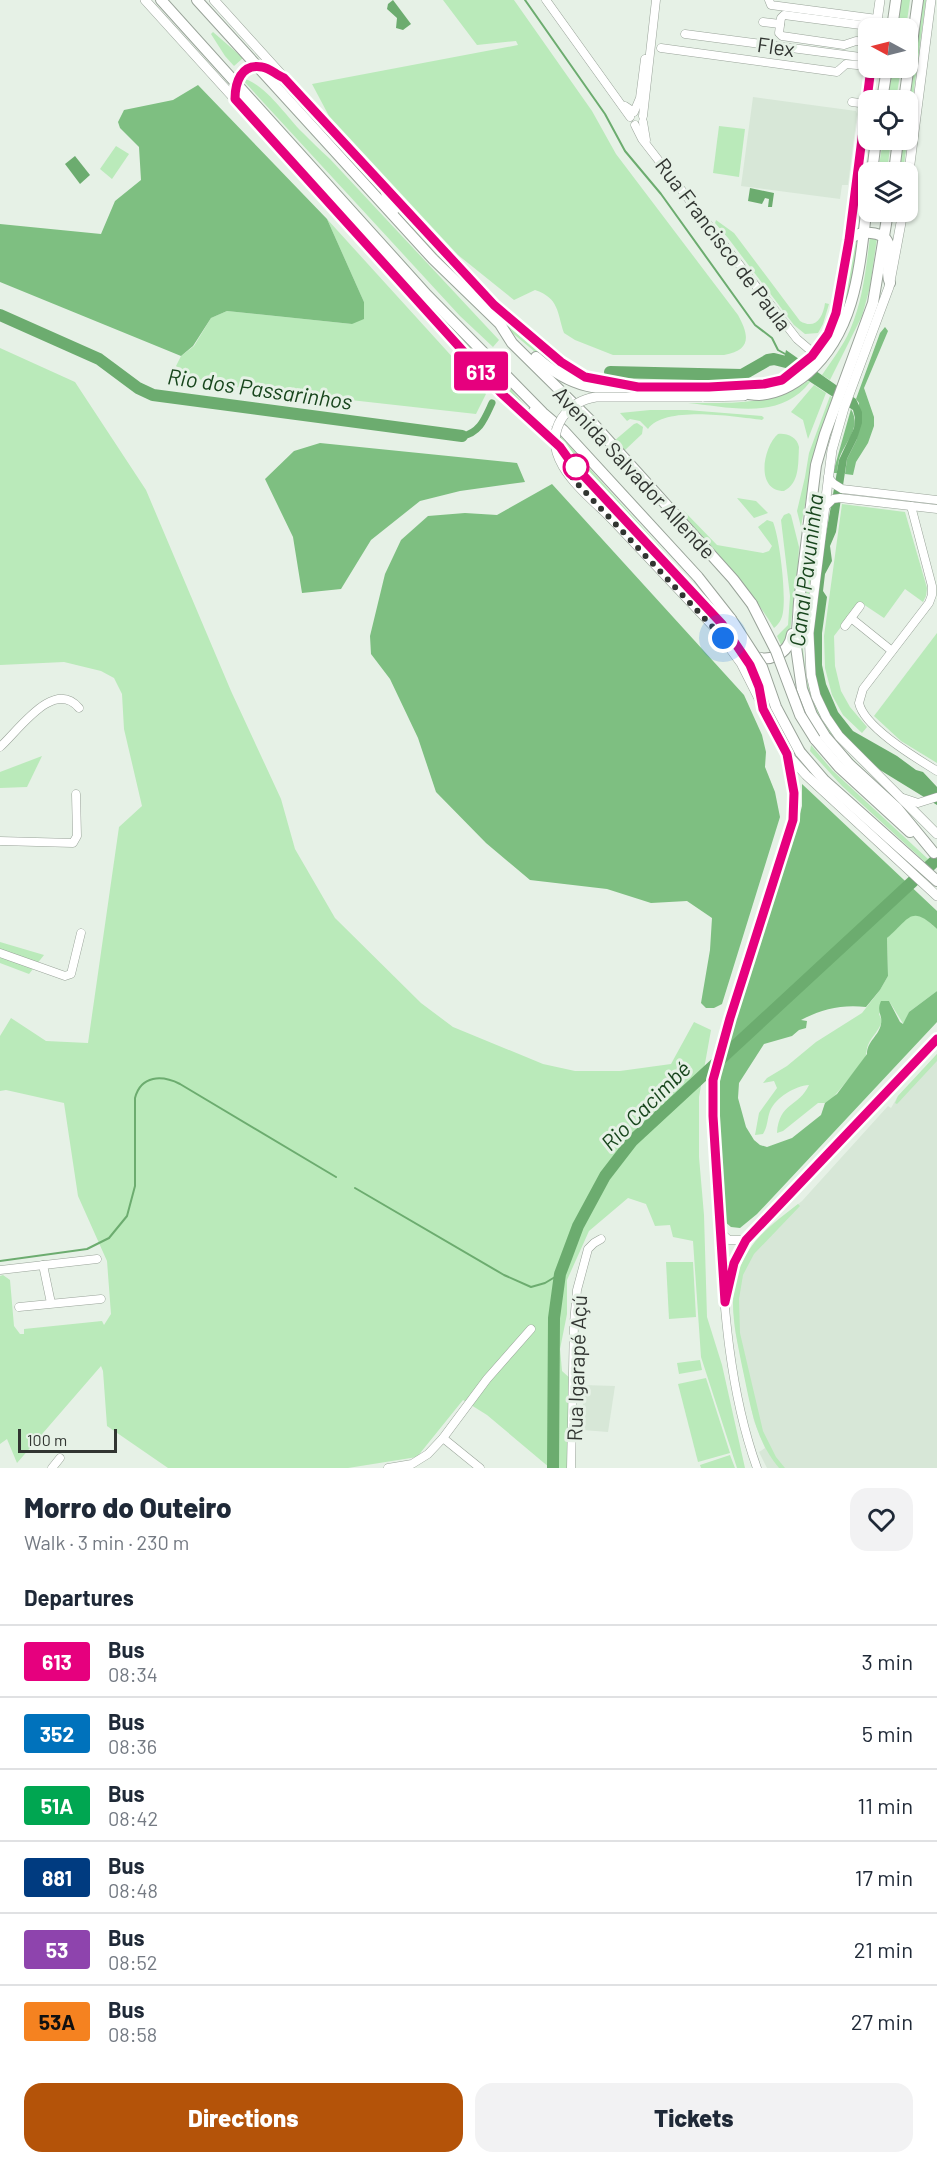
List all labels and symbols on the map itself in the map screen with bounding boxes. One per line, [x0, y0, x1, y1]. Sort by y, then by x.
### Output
north arrow [858, 18, 918, 78]
street label: Flex [756, 31, 796, 61]
street label: Rua Francisco de Paula [651, 153, 797, 335]
line badge: 613 [446, 352, 516, 391]
water label: Rio dos Passarinhos [166, 362, 354, 414]
street label: Avenida Salvador Allende [549, 381, 721, 563]
unlabelled marker [563, 454, 589, 480]
water label: Canal Pavuninha [783, 492, 827, 648]
your location [708, 623, 738, 653]
water label: Rio Cacimbé [595, 1055, 695, 1155]
street label: Rua Igarapé Açú [561, 1294, 591, 1442]
scale bar [18, 1426, 117, 1454]

